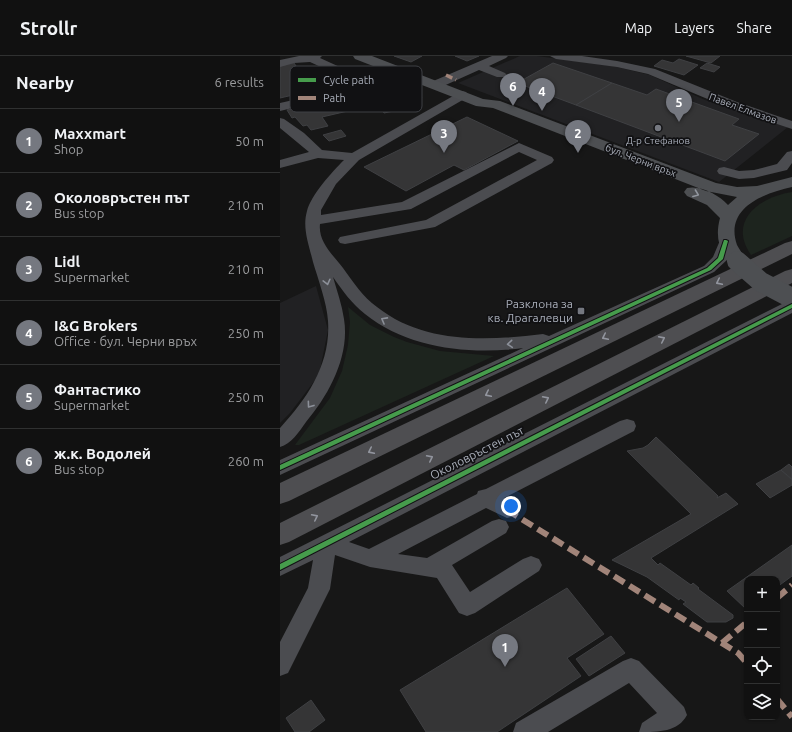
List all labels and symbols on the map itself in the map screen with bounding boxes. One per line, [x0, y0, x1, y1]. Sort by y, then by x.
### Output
legend [290, 66, 422, 112]
pin: 6 [500, 73, 526, 106]
text: Cycle path [323, 74, 374, 86]
pin: 4 [529, 78, 555, 111]
pin: 5 [666, 89, 692, 122]
street label: Павел Елмазов [707, 91, 778, 126]
text: Path [323, 92, 346, 104]
pin: 3 [431, 120, 457, 153]
pin: 2 [565, 120, 591, 153]
marker: Д-р Стефанов [653, 123, 663, 133]
place label: Д-р Стефанов [626, 135, 690, 146]
street label: бул. Черни връх [604, 142, 678, 179]
one-way arrow [693, 189, 700, 197]
one-way arrow [716, 277, 723, 285]
one-way arrow [322, 279, 330, 285]
place label: Разклона за кв. Драгалевци [488, 297, 573, 324]
marker: Разклона за кв. Драгалевци [576, 306, 586, 316]
one-way arrow [381, 317, 388, 324]
one-way arrow [602, 332, 609, 340]
one-way arrow [658, 337, 665, 344]
one-way arrow [507, 339, 513, 348]
one-way arrow [485, 389, 492, 397]
one-way arrow [542, 396, 549, 403]
one-way arrow [308, 400, 315, 407]
street label: Околовръстен път [428, 423, 526, 482]
one-way arrow [368, 446, 375, 454]
one-way arrow [426, 455, 434, 463]
your location [501, 496, 521, 516]
one-way arrow [310, 514, 318, 522]
pin: 1 [492, 634, 518, 667]

